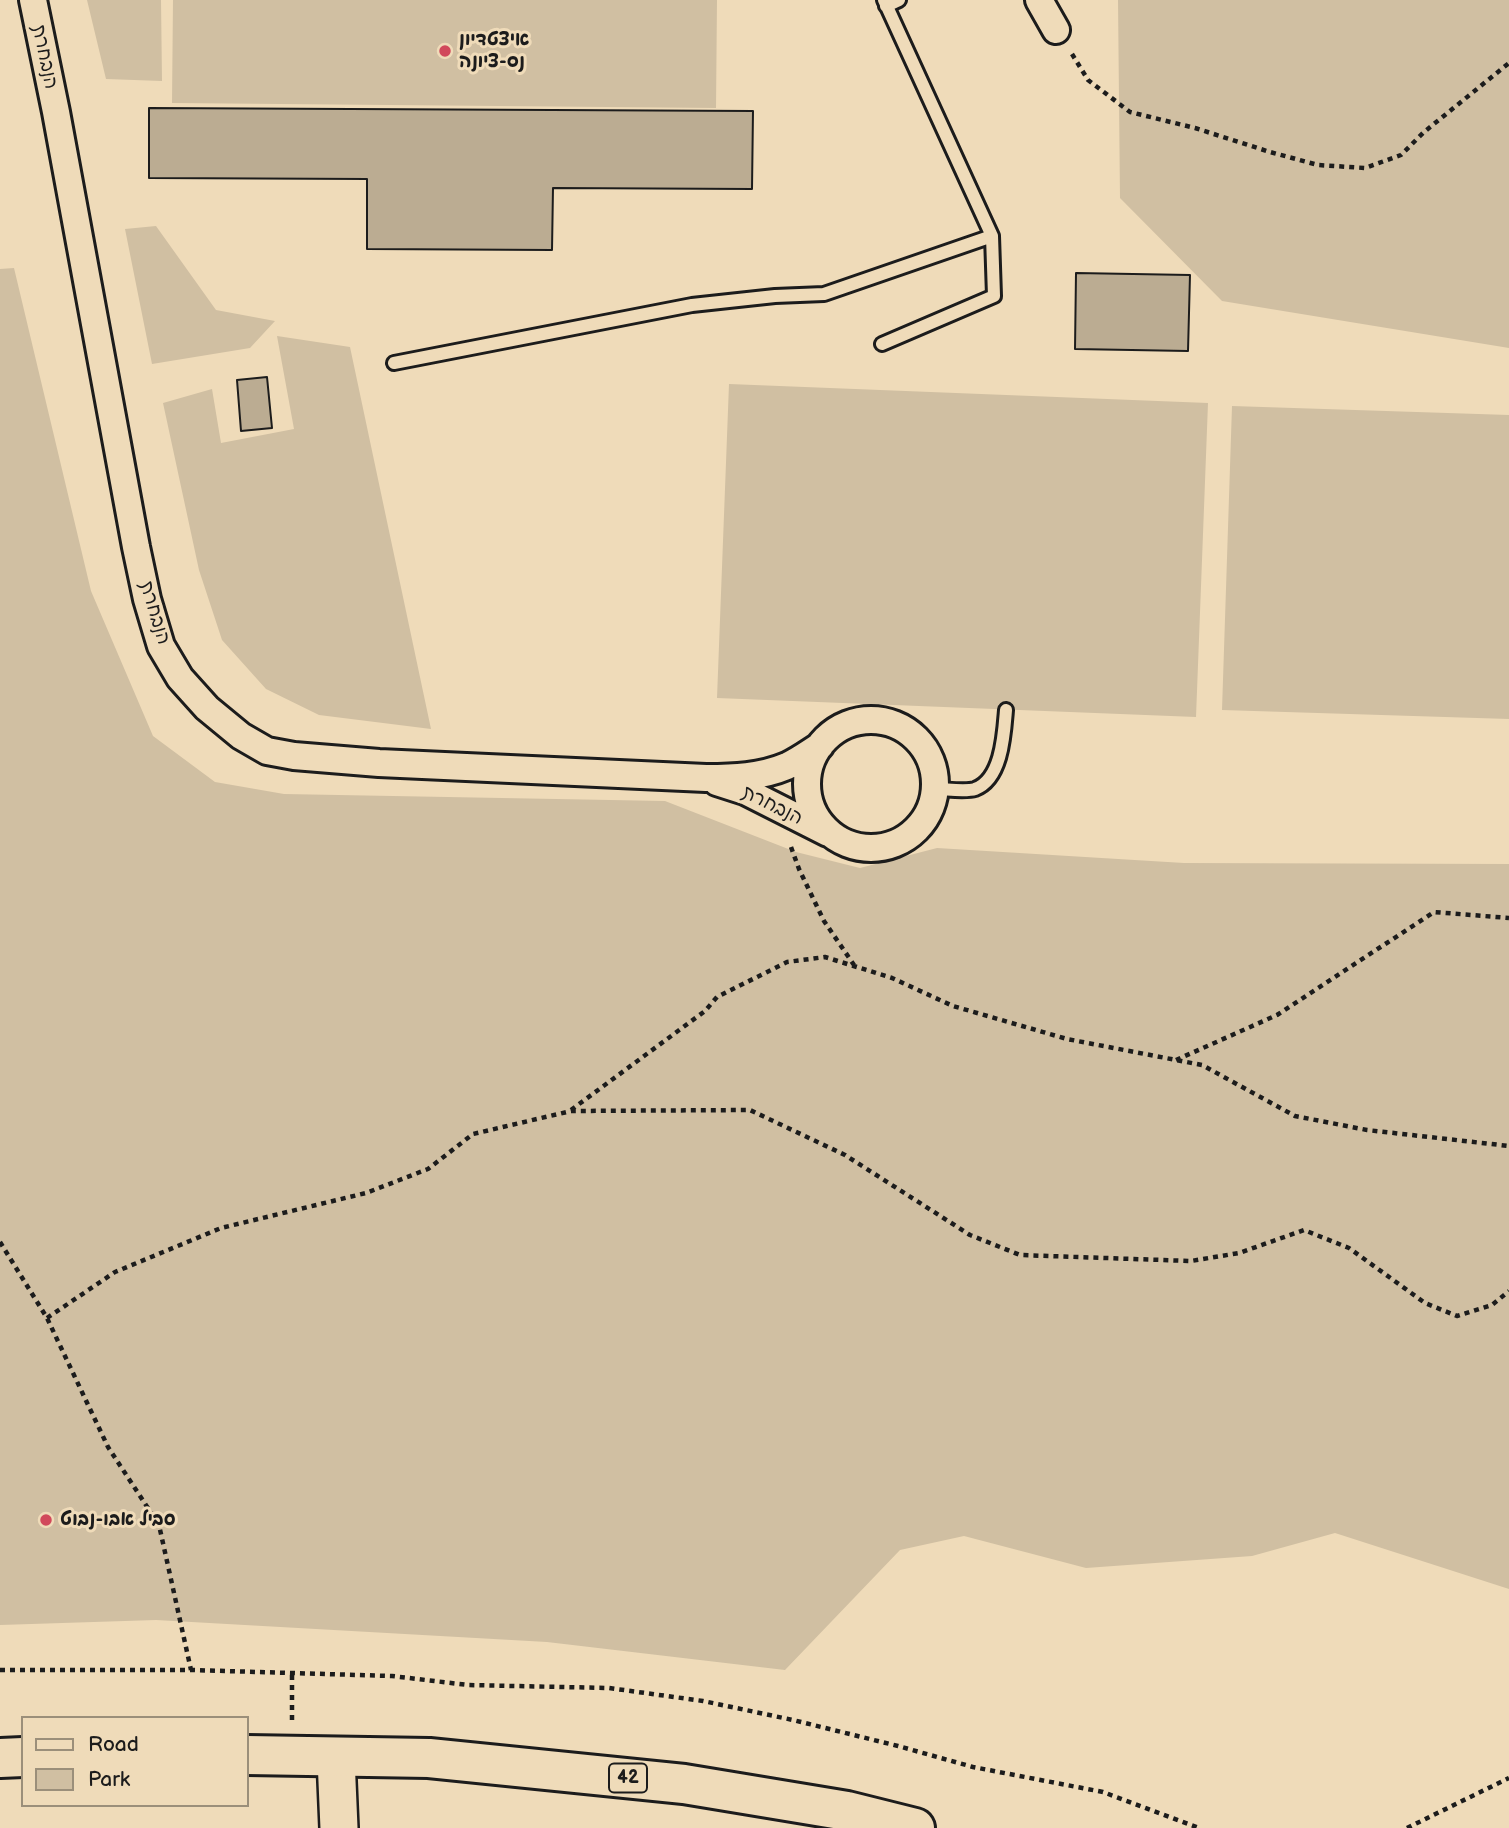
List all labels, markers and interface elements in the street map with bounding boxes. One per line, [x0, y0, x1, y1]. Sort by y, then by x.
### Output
street label: הנבחרת [26, 23, 62, 91]
place label: איצטדיון נס-ציונה [459, 29, 529, 73]
marker: איצטדיון נס-ציונה [437, 43, 453, 59]
street label: הנבחרת [134, 579, 174, 647]
street label: הנבחרת [738, 782, 806, 830]
place label: סביל אבו-נבוט [60, 1509, 176, 1531]
marker: סביל אבו-נבוט [38, 1512, 54, 1528]
legend [21, 1716, 248, 1807]
text: Road [88, 1732, 139, 1757]
road number: 42 [609, 1764, 647, 1792]
text: Park [88, 1767, 130, 1792]

